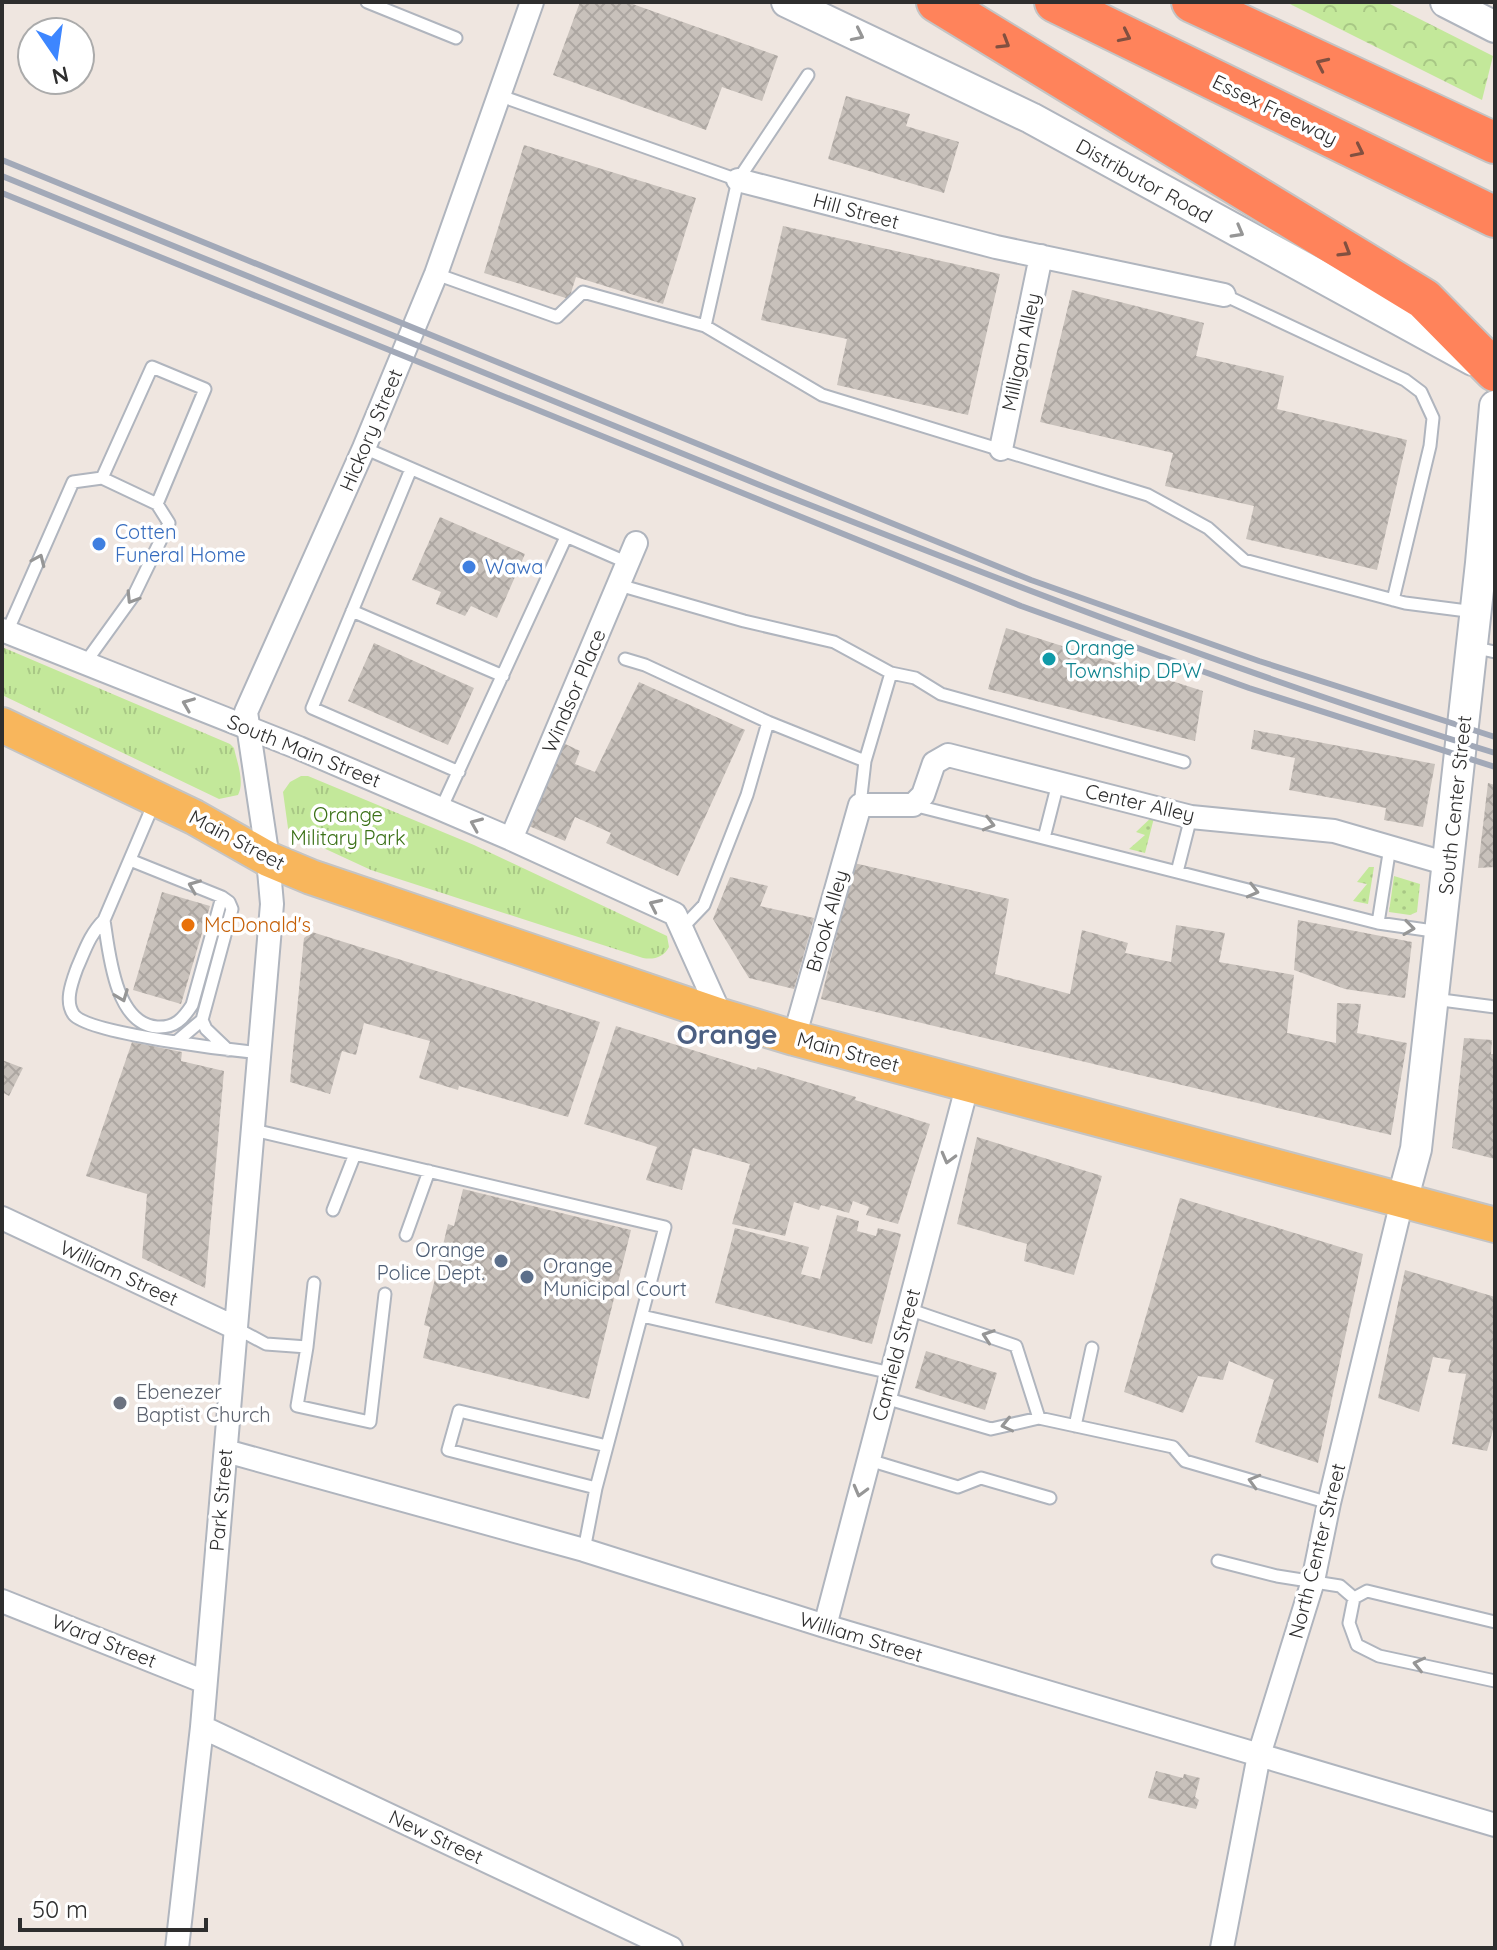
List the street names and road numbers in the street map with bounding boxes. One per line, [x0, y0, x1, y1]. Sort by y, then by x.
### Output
street label: Essex Freeway [1209, 69, 1342, 151]
street label: Distributor Road [1072, 133, 1217, 228]
street label: Hill Street [810, 187, 902, 234]
street label: Milligan Alley [996, 290, 1045, 413]
street label: Hickory Street [334, 365, 408, 495]
street label: Windsor Place [536, 625, 611, 757]
street label: South Main Street [224, 708, 385, 793]
street label: South Center Street [1433, 714, 1476, 896]
street label: Center Alley [1083, 778, 1197, 827]
street label: Main Street [185, 804, 289, 875]
street label: Brook Alley [800, 867, 853, 975]
street label: Main Street [794, 1026, 902, 1077]
street label: William Street [56, 1234, 182, 1311]
street label: Canfield Street [866, 1286, 925, 1424]
street label: Park Street [204, 1448, 237, 1552]
street label: North Center Street [1283, 1460, 1350, 1641]
street label: William Street [796, 1606, 926, 1667]
street label: Ward Street [48, 1608, 160, 1673]
street label: New Street [385, 1804, 487, 1869]

